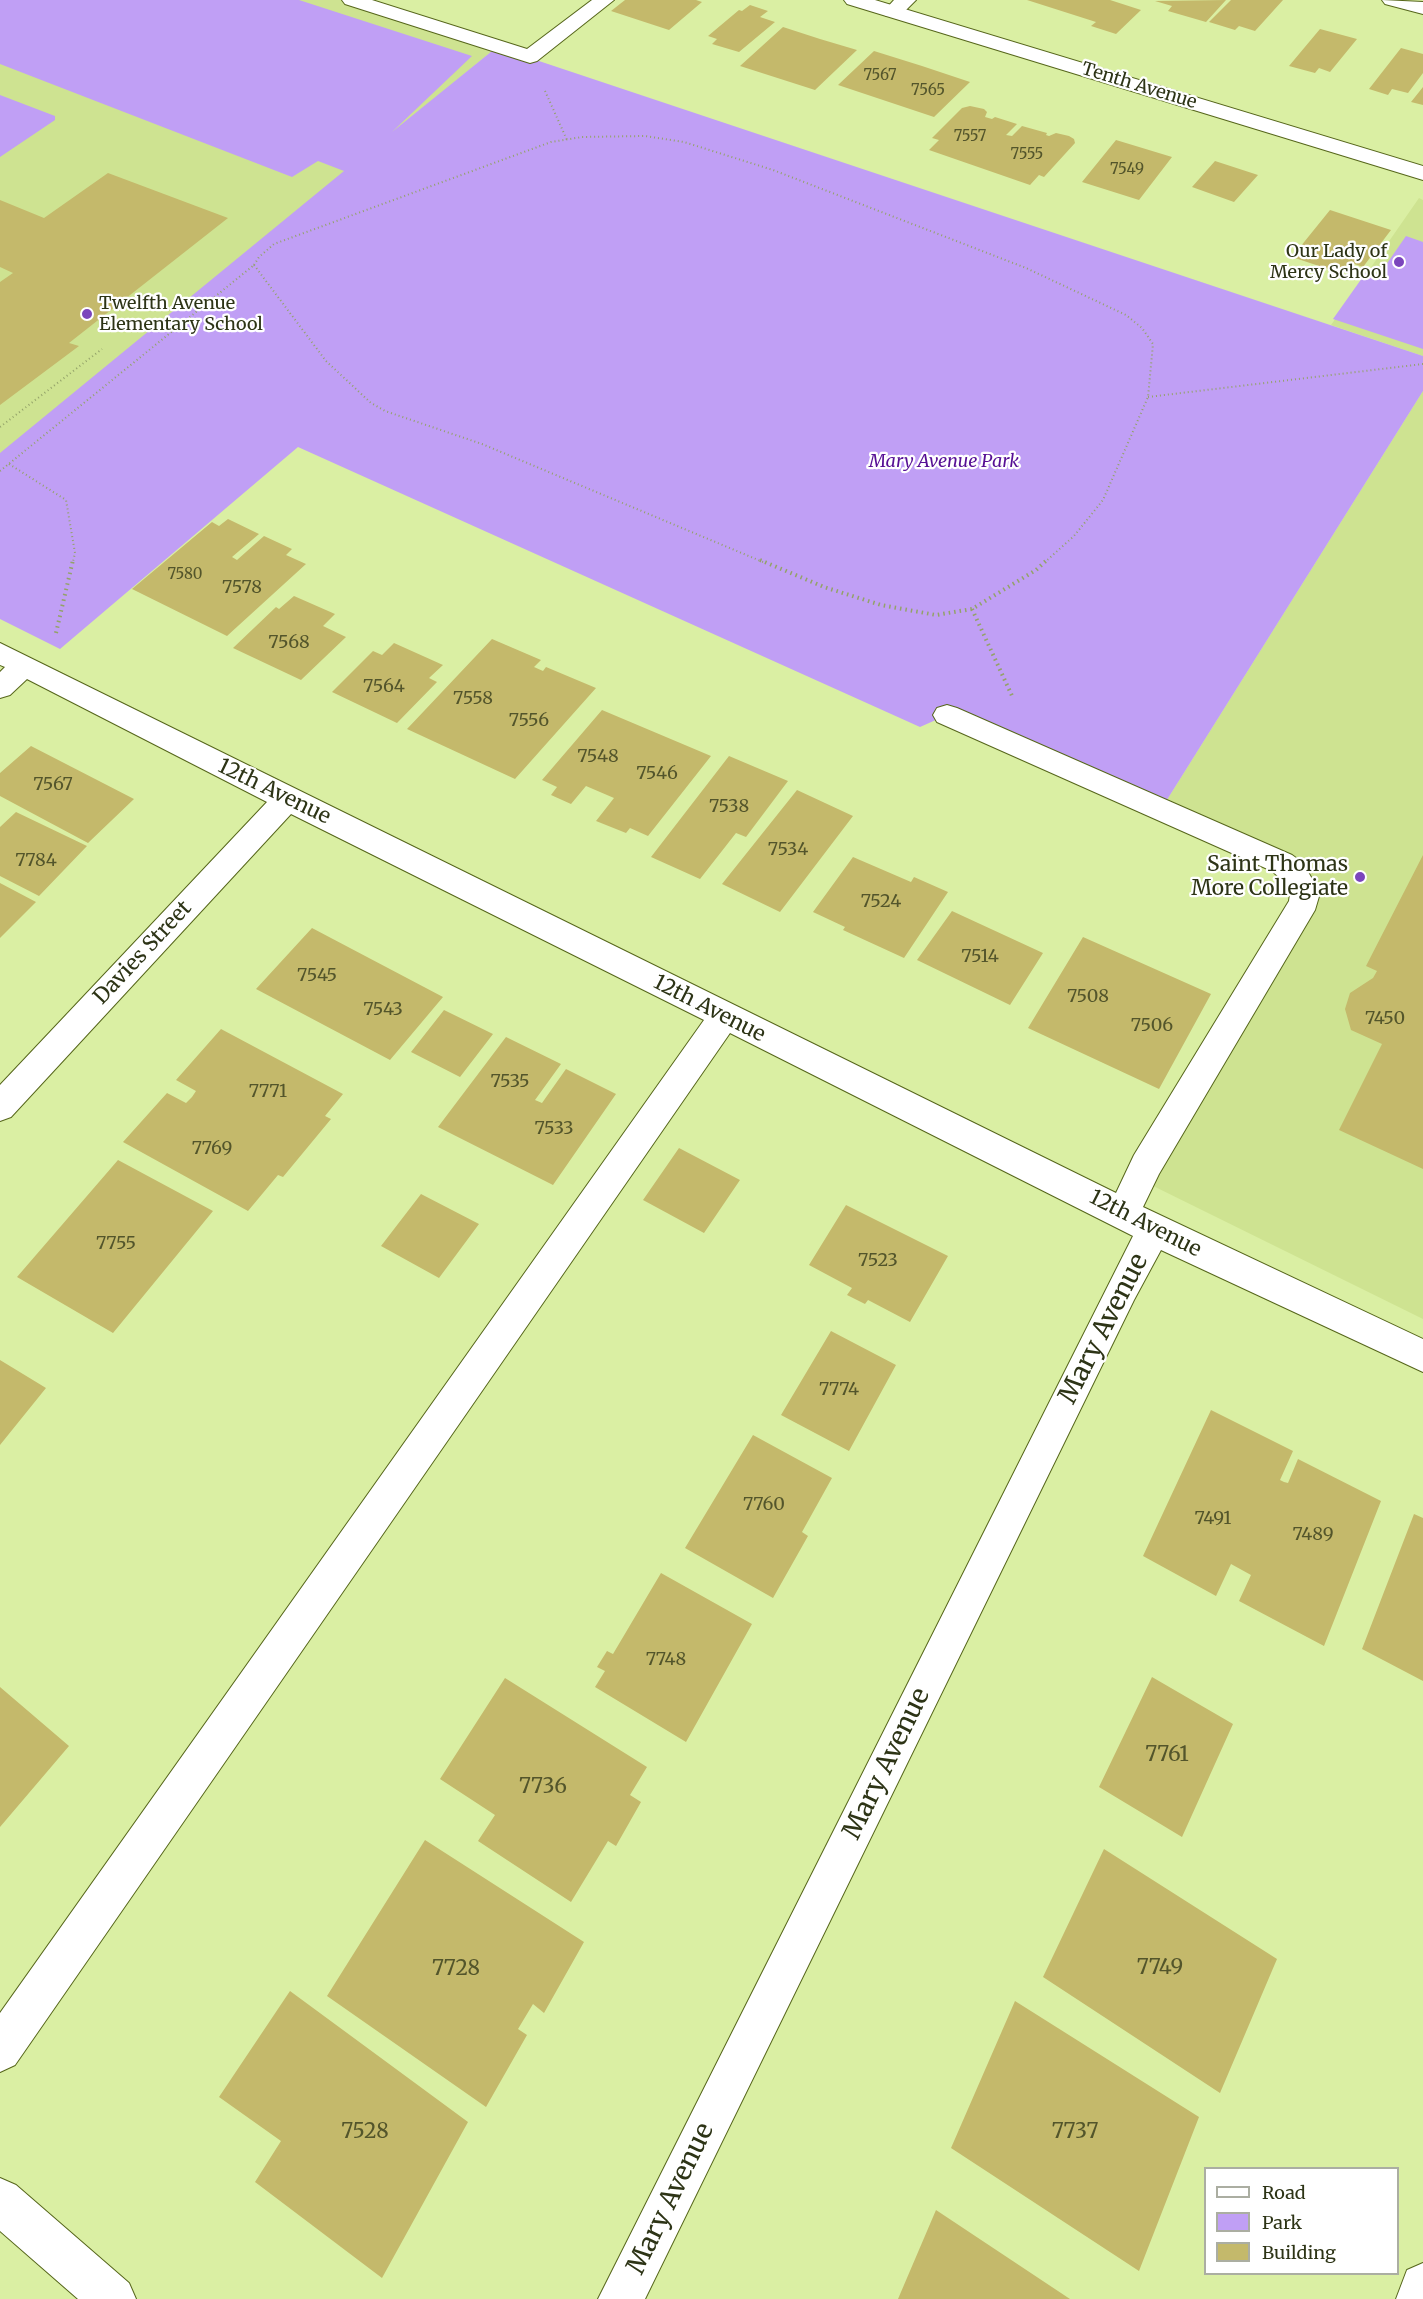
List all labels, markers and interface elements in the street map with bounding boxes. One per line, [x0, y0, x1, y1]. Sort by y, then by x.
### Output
street label: Tenth Avenue [1079, 58, 1199, 114]
house number: 7567 [863, 67, 897, 85]
house number: 7565 [911, 82, 945, 100]
house number: 7557 [954, 128, 986, 146]
house number: 7555 [1011, 146, 1043, 164]
house number: 7549 [1110, 161, 1144, 179]
place label: Our Lady of Mercy School [1270, 241, 1387, 284]
marker: Our Lady of Mercy School [1392, 255, 1406, 269]
place label: Twelfth Avenue Elementary School [99, 293, 263, 336]
marker: Twelfth Avenue Elementary School [80, 307, 94, 321]
park label: Mary Avenue Park [869, 451, 1019, 473]
house number: 7580 [167, 566, 203, 584]
house number: 7578 [222, 577, 262, 599]
house number: 7568 [268, 632, 310, 654]
house number: 7564 [363, 676, 405, 698]
house number: 7558 [453, 688, 493, 710]
house number: 7556 [509, 710, 549, 732]
house number: 7548 [577, 746, 619, 768]
street label: 12th Avenue [214, 754, 334, 830]
house number: 7546 [636, 763, 678, 785]
house number: 7567 [33, 774, 73, 796]
house number: 7538 [709, 796, 749, 818]
house number: 7534 [768, 839, 808, 861]
house number: 7784 [15, 850, 57, 872]
place label: Saint Thomas More Collegiate [1191, 852, 1348, 902]
marker: Saint Thomas More Collegiate [1353, 870, 1367, 884]
house number: 7524 [861, 891, 901, 913]
street label: Davies Street [89, 896, 197, 1010]
house number: 7514 [961, 946, 999, 968]
house number: 7545 [297, 965, 337, 987]
street label: 12th Avenue [649, 970, 769, 1048]
house number: 7508 [1067, 986, 1109, 1008]
house number: 7543 [363, 999, 403, 1021]
house number: 7450 [1365, 1008, 1405, 1030]
house number: 7506 [1131, 1015, 1173, 1037]
house number: 7535 [490, 1071, 530, 1093]
house number: 7771 [249, 1081, 287, 1103]
house number: 7533 [534, 1118, 574, 1140]
house number: 7769 [192, 1138, 232, 1160]
street label: 12th Avenue [1085, 1185, 1205, 1263]
house number: 7755 [96, 1233, 136, 1255]
street label: Mary Avenue [1053, 1249, 1155, 1409]
house number: 7523 [858, 1250, 898, 1272]
house number: 7774 [819, 1379, 859, 1401]
house number: 7760 [743, 1494, 785, 1516]
house number: 7491 [1194, 1508, 1232, 1530]
house number: 7489 [1292, 1524, 1334, 1546]
house number: 7748 [646, 1649, 686, 1671]
street label: Mary Avenue [837, 1683, 937, 1845]
house number: 7761 [1145, 1742, 1189, 1768]
house number: 7736 [519, 1774, 567, 1800]
house number: 7749 [1137, 1955, 1183, 1981]
house number: 7728 [432, 1956, 480, 1982]
street label: Mary Avenue [621, 2118, 721, 2280]
house number: 7528 [341, 2119, 389, 2145]
house number: 7737 [1052, 2119, 1098, 2145]
legend [1204, 2167, 1399, 2275]
text: Road [1262, 2181, 1306, 2204]
text: Park [1262, 2211, 1302, 2234]
text: Building [1262, 2241, 1336, 2264]

